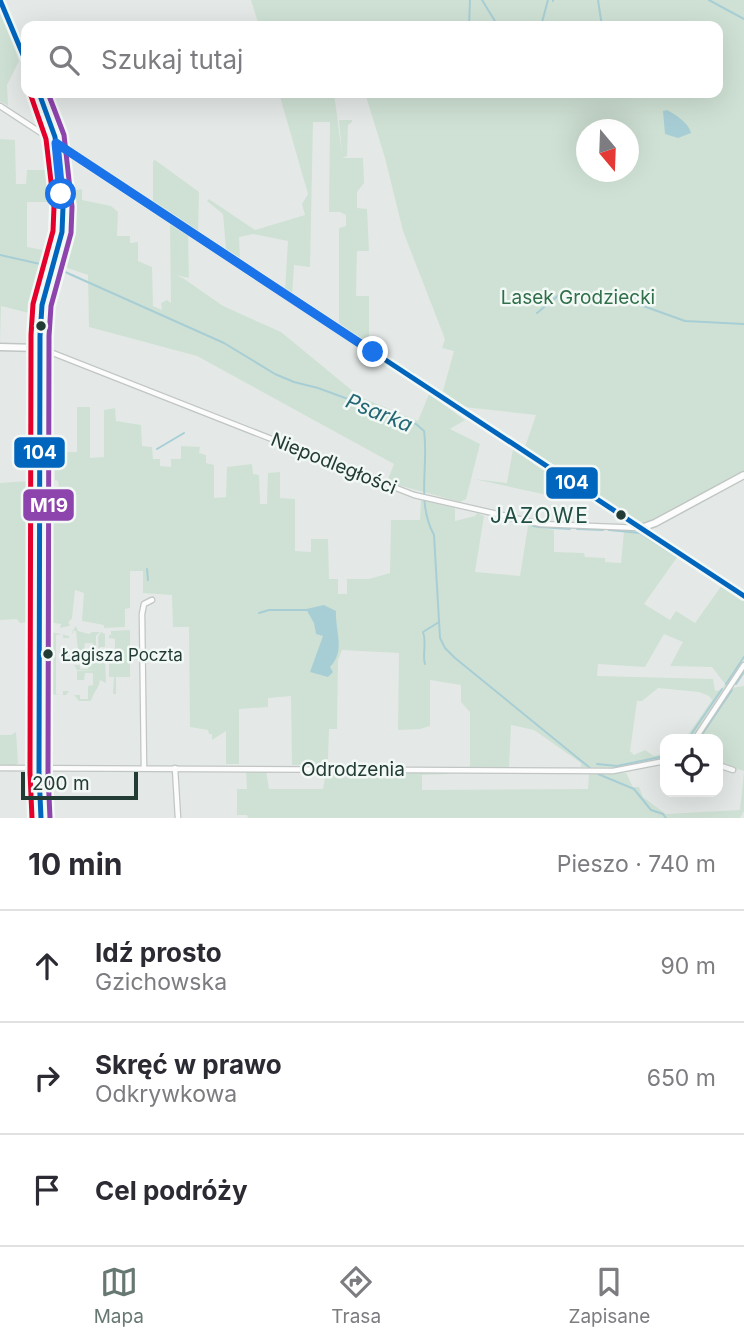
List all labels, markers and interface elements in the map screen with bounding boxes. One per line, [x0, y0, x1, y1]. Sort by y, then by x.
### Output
search box [21, 21, 723, 98]
icon: search [45, 41, 83, 79]
text: Szukaj tutaj [101, 44, 243, 75]
north arrow [576, 119, 639, 182]
route start [45, 178, 76, 209]
park label: Lasek Grodziecki [501, 286, 655, 309]
unlabelled marker [34, 319, 48, 333]
route end [357, 336, 388, 367]
water label: Psarka [342, 388, 416, 437]
street label: Niepodległości [268, 428, 400, 499]
line badge: 104 [13, 436, 66, 469]
text: 104 [23, 441, 57, 464]
line badge: 104 [545, 466, 599, 500]
text: 104 [555, 471, 589, 494]
line badge: M19 [22, 488, 75, 522]
text: M19 [30, 494, 68, 517]
district label: JAZOWE [490, 503, 590, 528]
unlabelled marker [614, 508, 628, 522]
place label: Łagisza Poczta [61, 645, 183, 665]
marker: Łagisza Poczta [41, 647, 55, 661]
map controls [660, 734, 723, 797]
button: locate [660, 734, 723, 797]
street label: Odrodzenia [301, 758, 405, 781]
scale bar [21, 769, 138, 801]
text: 200 m [32, 772, 90, 795]
text: 10 min [28, 846, 122, 882]
text: Pieszo · 740 m [557, 850, 716, 878]
text: Idź prosto [95, 937, 222, 968]
icon: ahead [28, 947, 66, 985]
text: 90 m [661, 952, 716, 980]
text: Gzichowska [95, 968, 227, 996]
text: Skręć w prawo [95, 1049, 282, 1080]
icon: right [28, 1059, 66, 1097]
text: 650 m [647, 1064, 716, 1092]
text: Odkrywkowa [95, 1080, 237, 1108]
icon: arrive [28, 1171, 66, 1209]
text: Cel podróży [95, 1175, 248, 1206]
tab: Mapa [94, 1263, 144, 1328]
tab: Trasa [331, 1263, 381, 1328]
tab: Zapisane [568, 1263, 650, 1328]

